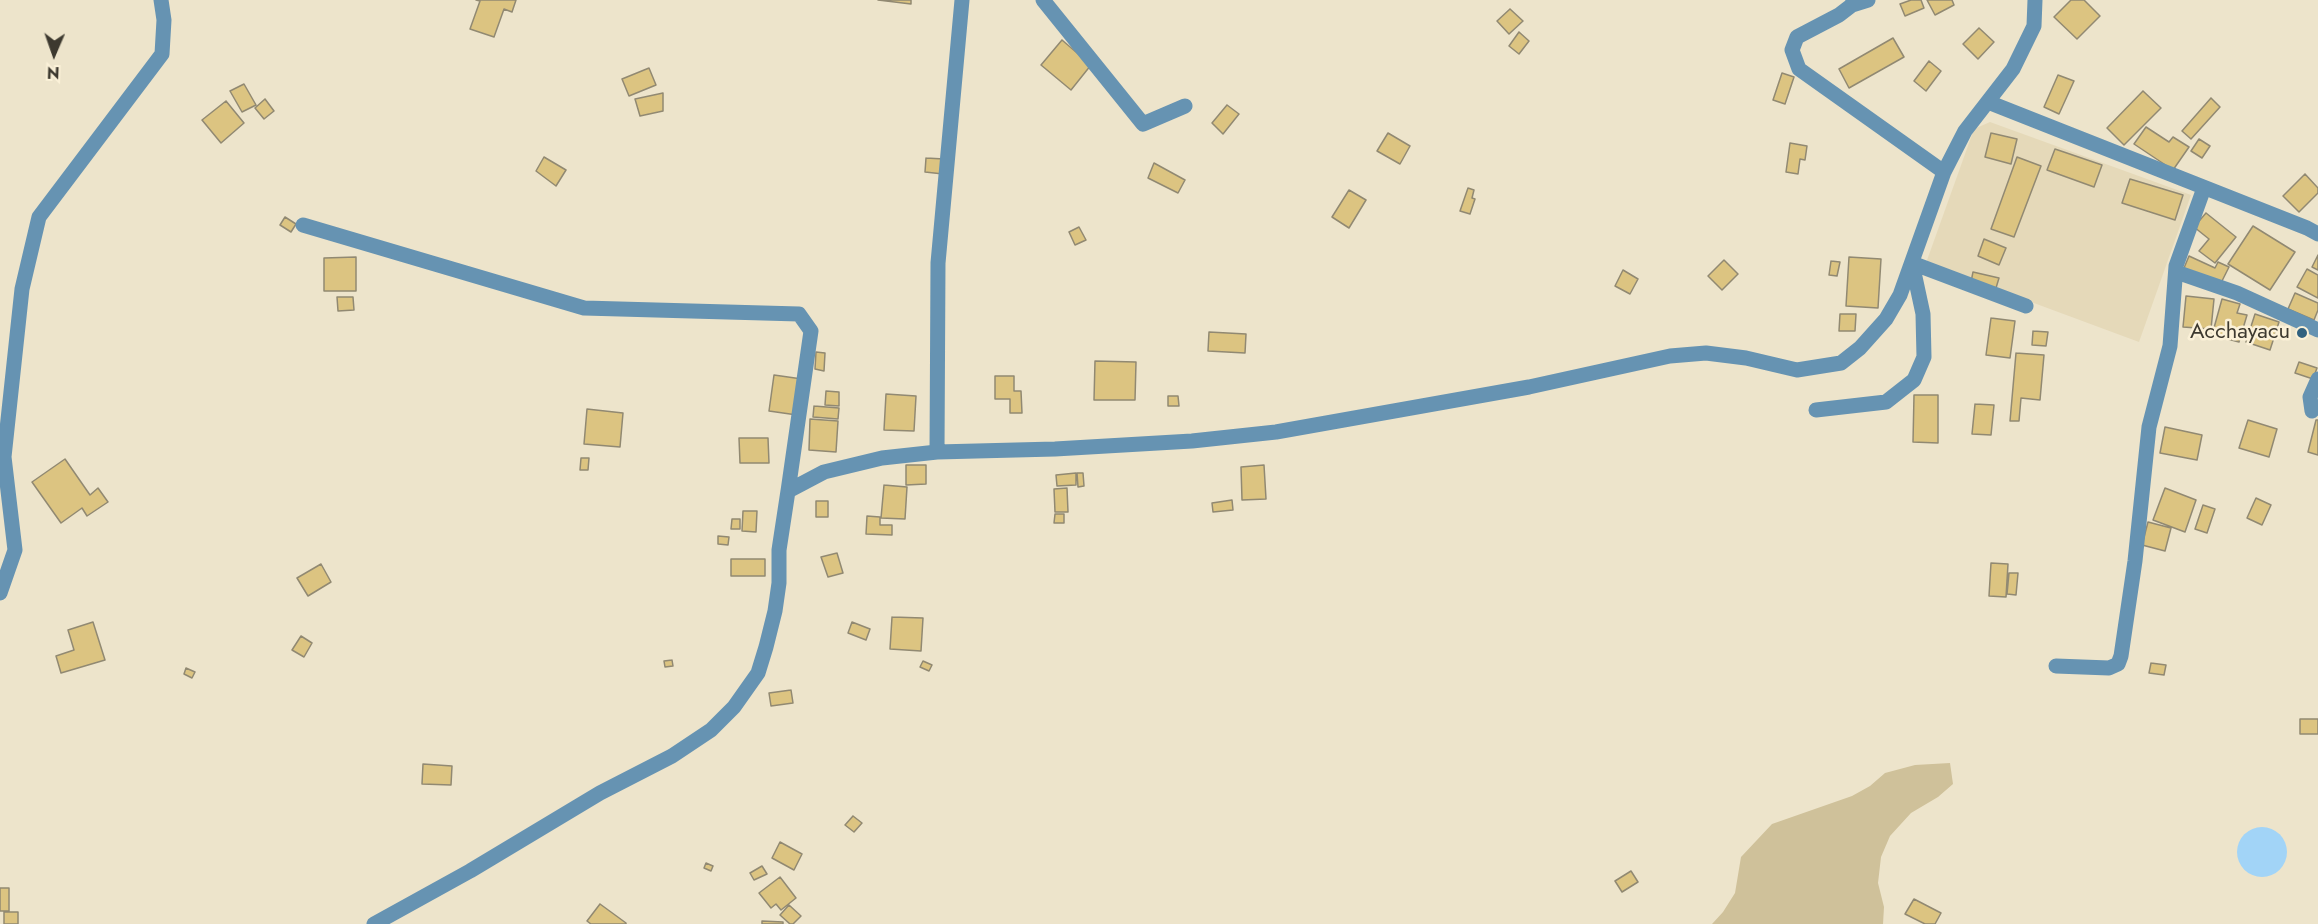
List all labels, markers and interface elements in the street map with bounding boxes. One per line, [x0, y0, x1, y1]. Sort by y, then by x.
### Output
north arrow [24, 24, 84, 84]
text: N [47, 61, 60, 84]
place label: Acchayacu [2190, 320, 2290, 346]
marker: Acchayacu [2295, 326, 2309, 340]

